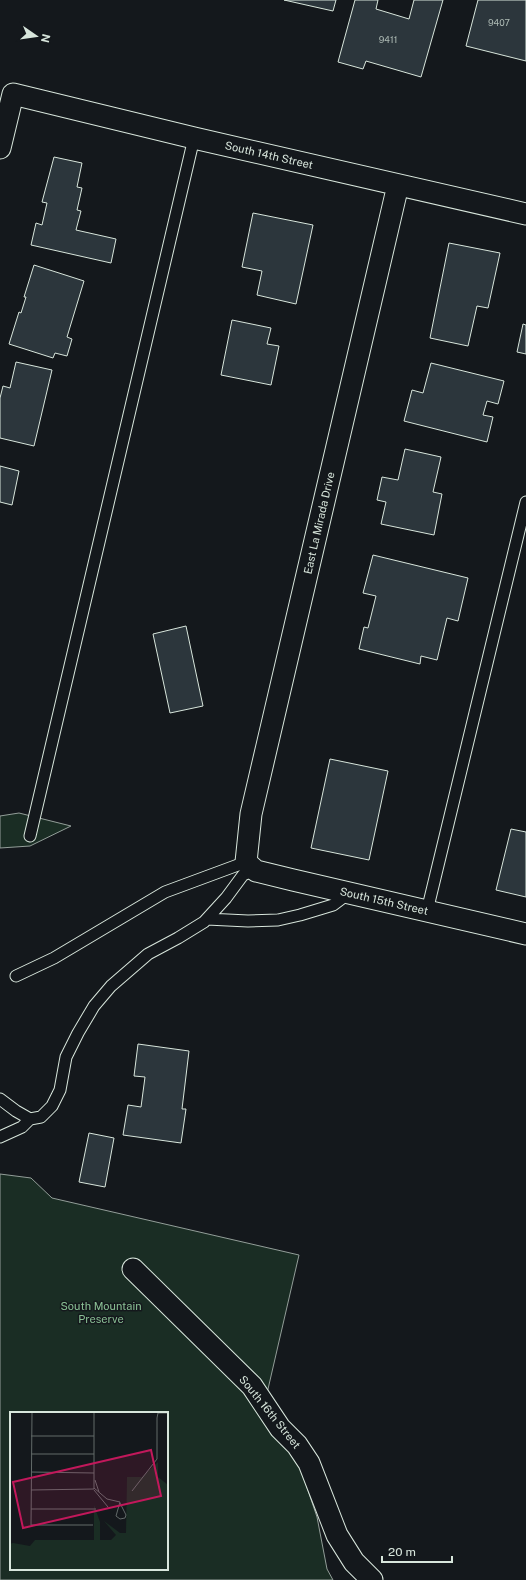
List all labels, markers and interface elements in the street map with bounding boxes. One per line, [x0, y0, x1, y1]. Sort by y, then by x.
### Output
north arrow [16, 16, 56, 56]
house number: 9407 [488, 17, 510, 28]
text: N [39, 33, 53, 44]
house number: 9411 [379, 34, 397, 45]
street label: South 14th Street [224, 139, 314, 171]
street label: East La Mirada Drive [301, 471, 337, 575]
street label: South 15th Street [339, 885, 429, 917]
park label: South Mountain Preserve [60, 1300, 142, 1325]
street label: South 16th Street [237, 1373, 303, 1451]
inset map [10, 1412, 168, 1570]
scale bar [382, 1538, 452, 1564]
text: 20 m [388, 1545, 416, 1559]

